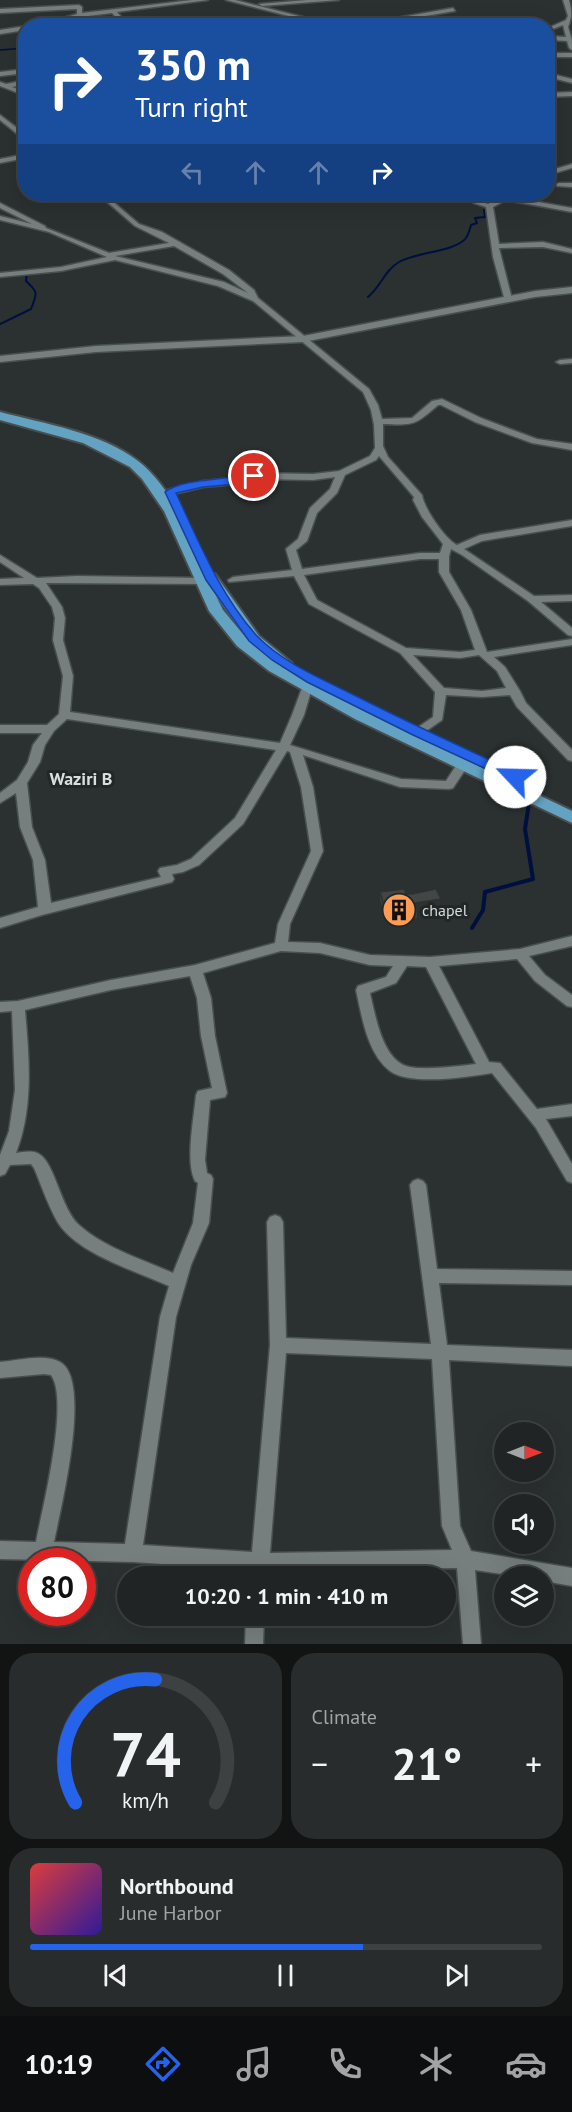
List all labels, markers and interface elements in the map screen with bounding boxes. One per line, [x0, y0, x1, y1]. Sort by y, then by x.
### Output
text: 350 m [135, 37, 251, 92]
icon: right [36, 42, 114, 120]
text: Turn right [135, 90, 248, 124]
icon: left [176, 156, 209, 189]
icon: ahead [239, 156, 272, 189]
icon: ahead [302, 156, 335, 189]
icon: right [365, 156, 398, 189]
pin [228, 450, 279, 501]
icon: arrive [237, 459, 270, 492]
position arrow [483, 745, 547, 809]
district label: Waziri B [49, 767, 113, 790]
building icon: chapel [381, 892, 417, 928]
place label: chapel [422, 900, 468, 920]
north arrow [494, 1422, 554, 1482]
map controls [494, 1422, 554, 1626]
button: sound [494, 1494, 554, 1554]
speed limit sign: 80 [18, 1548, 96, 1626]
button: layers [494, 1566, 554, 1626]
text: 10:20 · 1 min · 410 m [185, 1582, 388, 1610]
text: Climate [312, 1704, 377, 1730]
text: 74 [110, 1713, 181, 1794]
text: 21° [391, 1734, 462, 1792]
text: − [312, 1742, 328, 1785]
text: + [525, 1742, 542, 1785]
text: km/h [122, 1786, 169, 1814]
text: Northbound [120, 1872, 234, 1900]
text: June Harbor [120, 1900, 222, 1926]
icon: previous [99, 1959, 132, 1992]
icon: pause [269, 1959, 302, 1992]
icon: next [440, 1959, 473, 1992]
icon: directions [142, 2043, 184, 2085]
icon: music [233, 2043, 275, 2085]
icon: phone [324, 2043, 366, 2085]
icon: climate [415, 2043, 457, 2085]
icon: car [505, 2043, 547, 2085]
text: 10:19 [24, 2047, 93, 2081]

